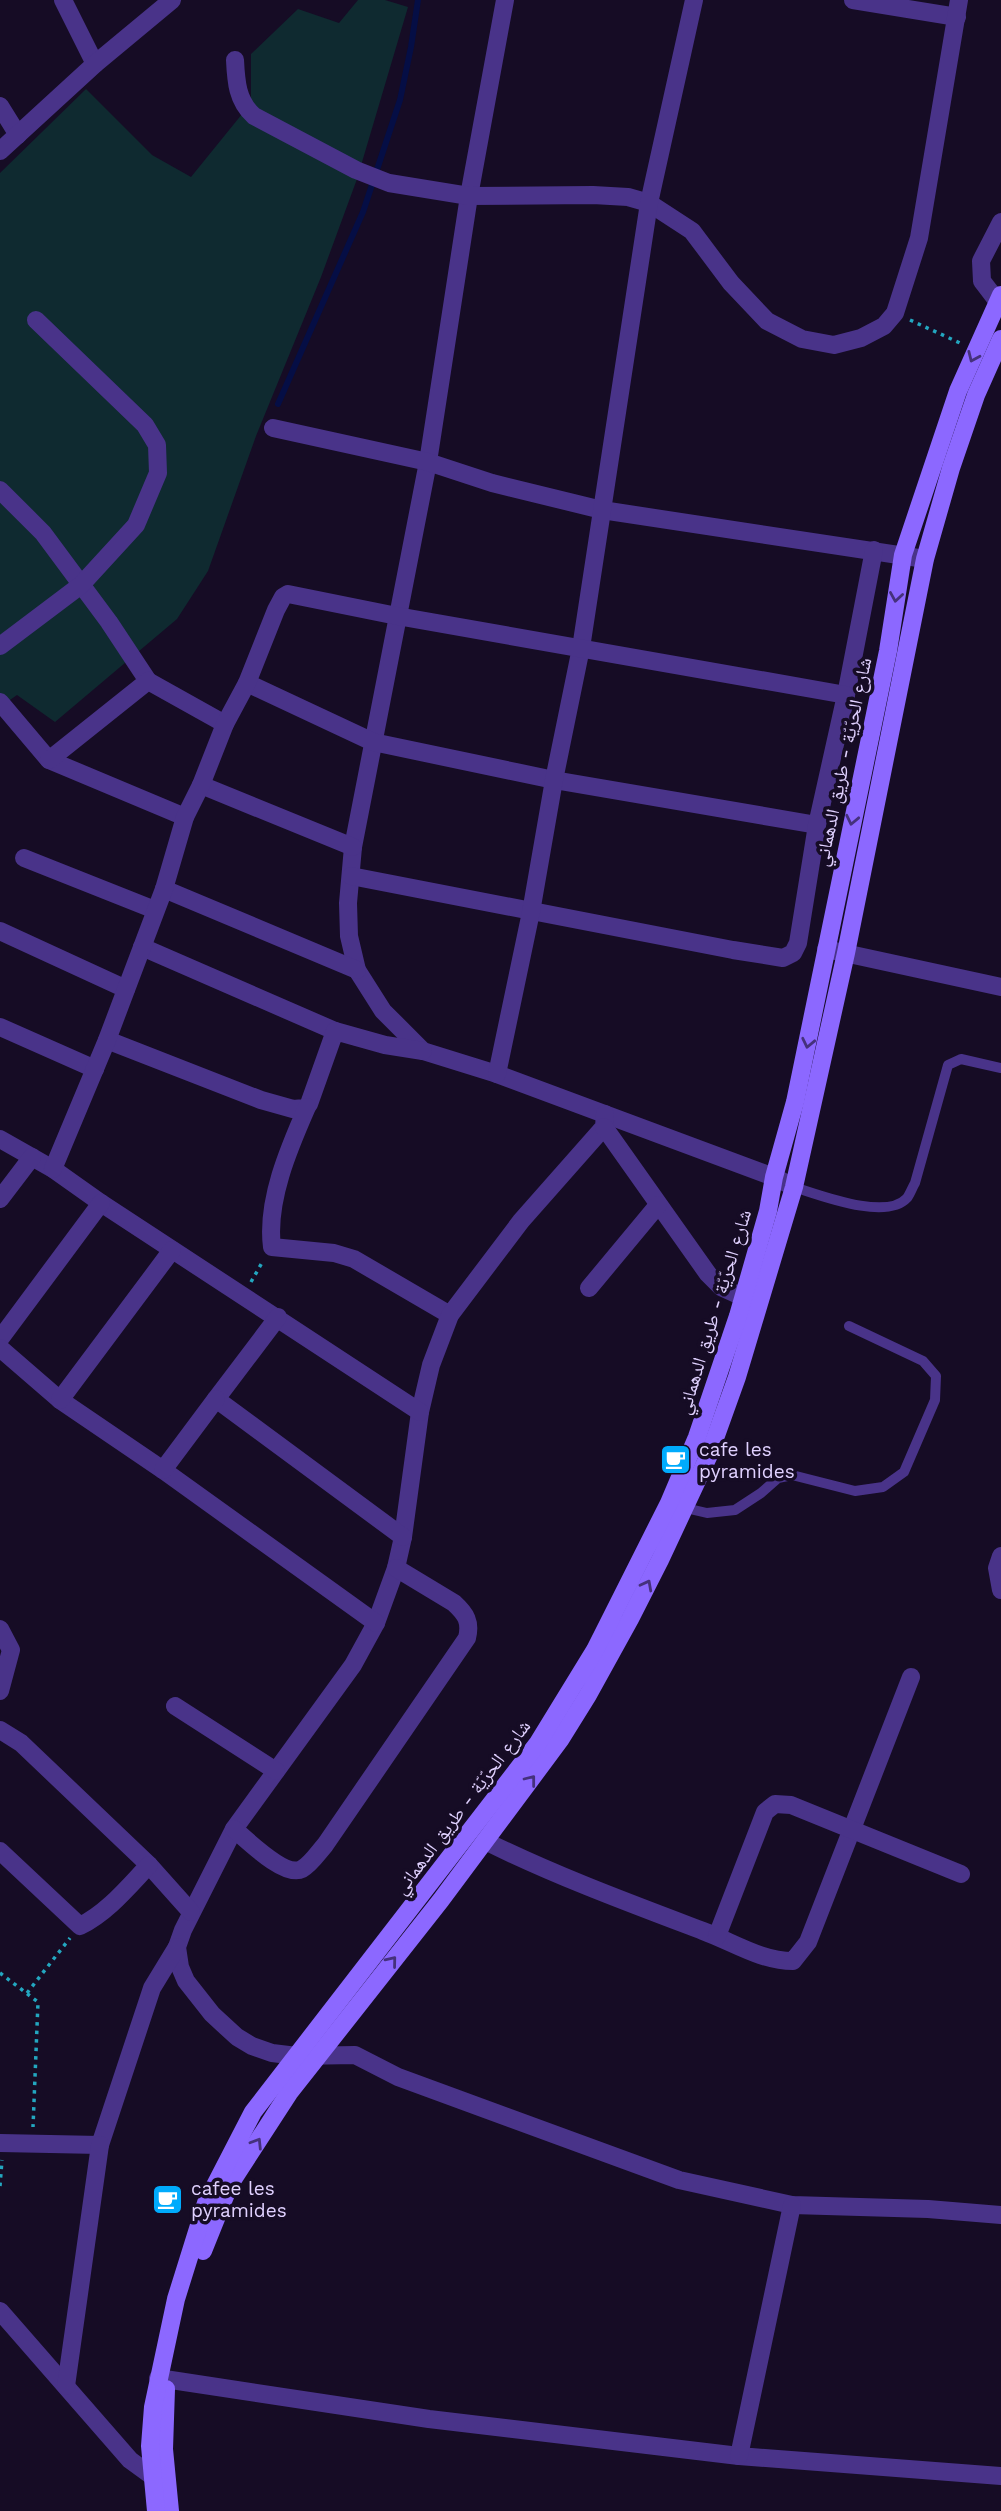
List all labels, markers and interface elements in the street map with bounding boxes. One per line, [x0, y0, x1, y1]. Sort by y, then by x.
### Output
one-way arrow [967, 350, 981, 362]
one-way arrow [889, 591, 904, 602]
street label: شارع الحرّيّة - طريق الدهماني [810, 656, 880, 869]
one-way arrow [845, 814, 860, 826]
one-way arrow [801, 1037, 816, 1049]
street label: شارع الحرّيّة - طريق الدهماني [672, 1207, 760, 1418]
place label: cafe les pyramides [699, 1438, 795, 1483]
cafe icon: cafe les pyramides [659, 1443, 693, 1477]
one-way arrow [639, 1580, 652, 1592]
street label: شارع الحرّيّة - طريق الدهماني [389, 1715, 538, 1901]
one-way arrow [522, 1776, 535, 1788]
one-way arrow [384, 1956, 397, 1968]
one-way arrow [248, 2138, 261, 2151]
place label: cafee les pyramides [191, 2177, 287, 2222]
cafe icon: cafee les pyramides [151, 2182, 185, 2216]

